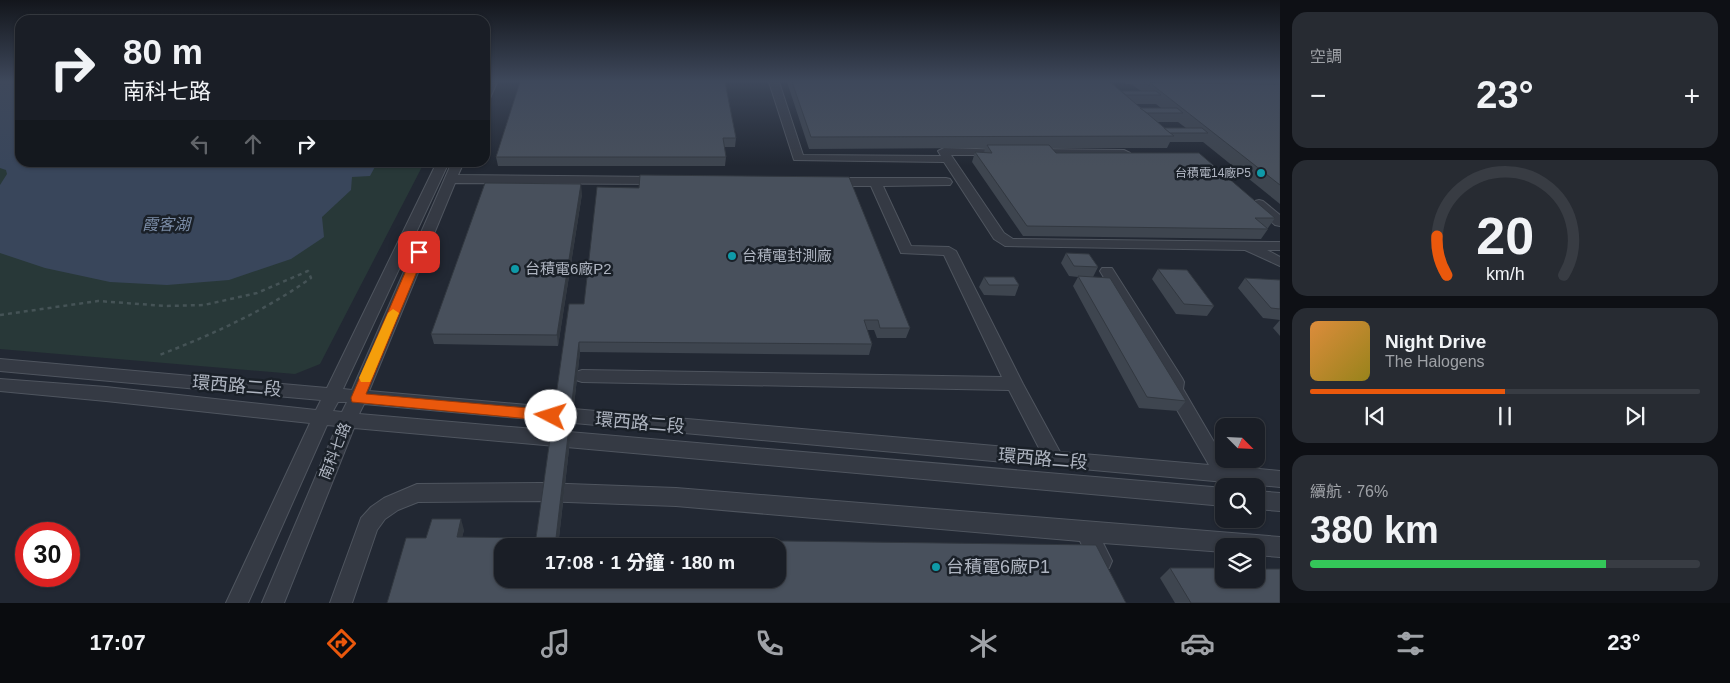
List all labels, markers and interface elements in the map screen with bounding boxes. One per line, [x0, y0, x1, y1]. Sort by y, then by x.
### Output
text: 80 m [123, 32, 203, 71]
icon: right [40, 35, 105, 100]
text: 空調 [1310, 48, 1342, 65]
text: 23° [1476, 74, 1534, 116]
text: 南科七路 [123, 79, 211, 104]
text: − [1310, 80, 1326, 111]
text: + [1684, 80, 1700, 111]
icon: left [186, 130, 214, 158]
icon: ahead [239, 130, 267, 158]
icon: right [292, 130, 320, 158]
place label: 台積電14廠P5 [1175, 166, 1251, 180]
marker: 台積電14廠P5 [1255, 167, 1267, 179]
text: 20 [1476, 207, 1534, 265]
water label: 霞客湖 [142, 216, 193, 233]
pin [398, 231, 440, 273]
icon: arrive [405, 238, 433, 266]
place label: 台積電封測廠 [742, 247, 832, 264]
marker: 台積電封測廠 [726, 250, 738, 262]
place label: 台積電6廠P2 [525, 260, 612, 277]
marker: 台積電6廠P2 [509, 263, 521, 275]
text: km/h [1486, 264, 1524, 284]
text: Night Drive [1385, 331, 1486, 352]
text: The Halogens [1385, 353, 1485, 370]
street label: 環西路二段 [191, 372, 283, 400]
position arrow [524, 389, 576, 441]
icon: previous [1361, 402, 1389, 430]
icon: pause [1491, 402, 1519, 430]
icon: next [1621, 402, 1649, 430]
street label: 環西路二段 [594, 409, 686, 437]
north arrow [1215, 418, 1265, 468]
map controls [1215, 418, 1265, 588]
street label: 南科七路 [315, 420, 354, 482]
street label: 環西路二段 [997, 445, 1089, 473]
button: search [1215, 478, 1265, 528]
text: 續航 · 76% [1310, 483, 1388, 500]
text: 380 km [1310, 509, 1439, 551]
speed limit sign: 30 [15, 522, 80, 587]
button: layers [1215, 538, 1265, 588]
text: 17:08 · 1 分鐘 · 180 m [545, 552, 735, 573]
place label: 台積電6廠P1 [946, 557, 1050, 577]
marker: 台積電6廠P1 [930, 561, 942, 573]
icon: directions [324, 626, 359, 661]
icon: music [538, 626, 573, 661]
icon: phone [752, 626, 787, 661]
icon: climate [966, 626, 1001, 661]
icon: car [1180, 626, 1215, 661]
icon: filters [1393, 626, 1428, 661]
text: 17:07 [89, 630, 146, 655]
text: 23° [1607, 630, 1641, 655]

